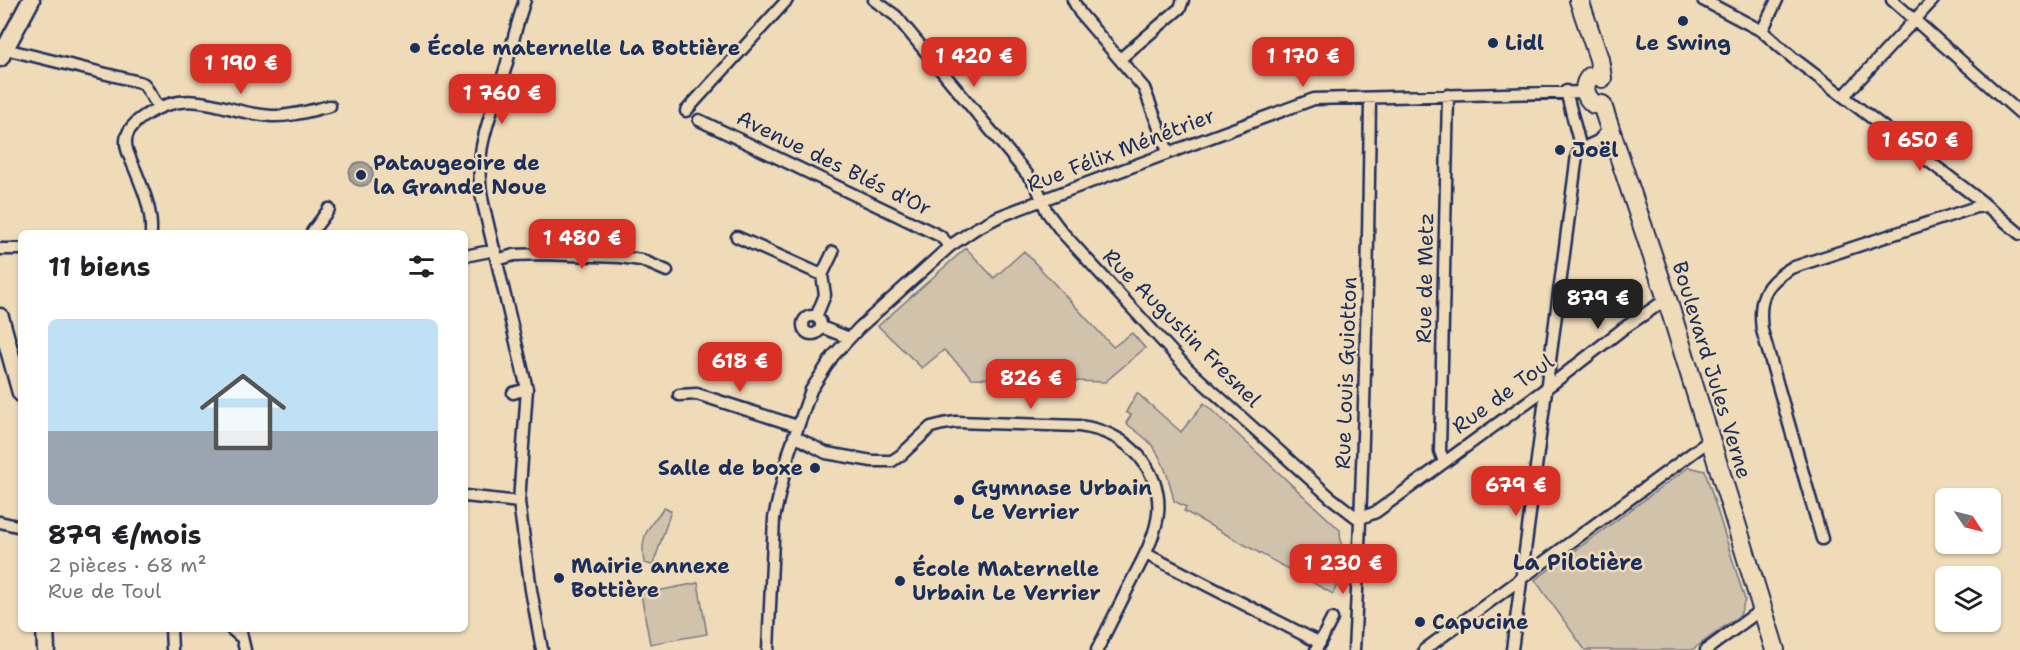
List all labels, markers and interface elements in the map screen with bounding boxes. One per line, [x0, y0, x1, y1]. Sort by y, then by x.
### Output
marker: Le Swing [1676, 14, 1690, 28]
place label: Lidl [1505, 29, 1544, 57]
place label: Le Swing [1635, 29, 1731, 57]
place label: École maternelle La Bottière [427, 33, 740, 62]
marker: Lidl [1486, 36, 1500, 50]
pin: 1 420 € [919, 37, 1029, 88]
pin: 1 170 € [1248, 37, 1358, 88]
marker: École maternelle La Bottière [408, 41, 422, 55]
text: 1 420 € [935, 43, 1013, 69]
text: 1 170 € [1266, 43, 1340, 69]
pin: 1 190 € [186, 44, 296, 95]
text: 1 190 € [204, 50, 278, 76]
pin: 1 760 € [447, 74, 557, 125]
text: 1 760 € [463, 80, 541, 106]
street label: Rue Félix Ménétrier [1023, 101, 1219, 199]
street label: Avenue des Blés d'Or [732, 104, 936, 222]
pin: 1 650 € [1865, 121, 1975, 172]
text: 1 650 € [1881, 127, 1959, 153]
place label: Joël [1572, 136, 1619, 164]
marker: Joël [1553, 143, 1567, 157]
place label: Pataugeoire de la Grande Noue [373, 149, 547, 201]
marker: Pataugeoire de la Grande Noue [354, 168, 368, 182]
street label: Rue de Metz [1410, 212, 1440, 344]
pin: 1 480 € [527, 219, 637, 270]
text: 1 480 € [543, 225, 621, 251]
street label: Rue Augustin Fresnel [1097, 243, 1268, 414]
text: 11 biens [48, 249, 151, 284]
icon: filters [405, 250, 438, 283]
street label: Boulevard Jules Verne [1666, 258, 1758, 482]
street label: Rue Louis Guiotton [1329, 276, 1363, 470]
pin: 879 € [1556, 279, 1640, 330]
text: 879 € [1567, 285, 1629, 311]
pin: 618 € [698, 342, 782, 393]
street label: Rue de Toul [1447, 347, 1560, 440]
text: 618 € [712, 348, 768, 374]
icon: home [189, 358, 297, 466]
pin: 826 € [989, 359, 1073, 410]
text: 826 € [1000, 365, 1062, 391]
place label: Salle de boxe [658, 454, 803, 482]
marker: Salle de boxe [808, 461, 822, 475]
pin: 679 € [1474, 466, 1558, 517]
text: 679 € [1485, 472, 1547, 498]
place label: Gymnase Urbain Le Verrier [971, 474, 1152, 526]
north arrow [1935, 488, 2001, 554]
map controls [1935, 488, 2001, 632]
marker: Gymnase Urbain Le Verrier [952, 493, 966, 507]
text: 879 €/mois [48, 517, 201, 552]
pin: 1 230 € [1288, 544, 1398, 595]
district label: La Pilotière [1513, 548, 1643, 577]
text: 1 230 € [1304, 550, 1382, 576]
text: 2 pièces · 68 m² [48, 552, 207, 578]
place label: Mairie annexe Bottière [571, 552, 730, 604]
place label: École Maternelle Urbain Le Verrier [912, 554, 1101, 607]
button: layers [1935, 566, 2001, 632]
marker: Mairie annexe Bottière [552, 571, 566, 585]
marker: École Maternelle Urbain Le Verrier [893, 574, 907, 588]
text: Rue de Toul [48, 578, 161, 604]
place label: Capucine [1432, 608, 1529, 636]
marker: Capucine [1413, 615, 1427, 629]

